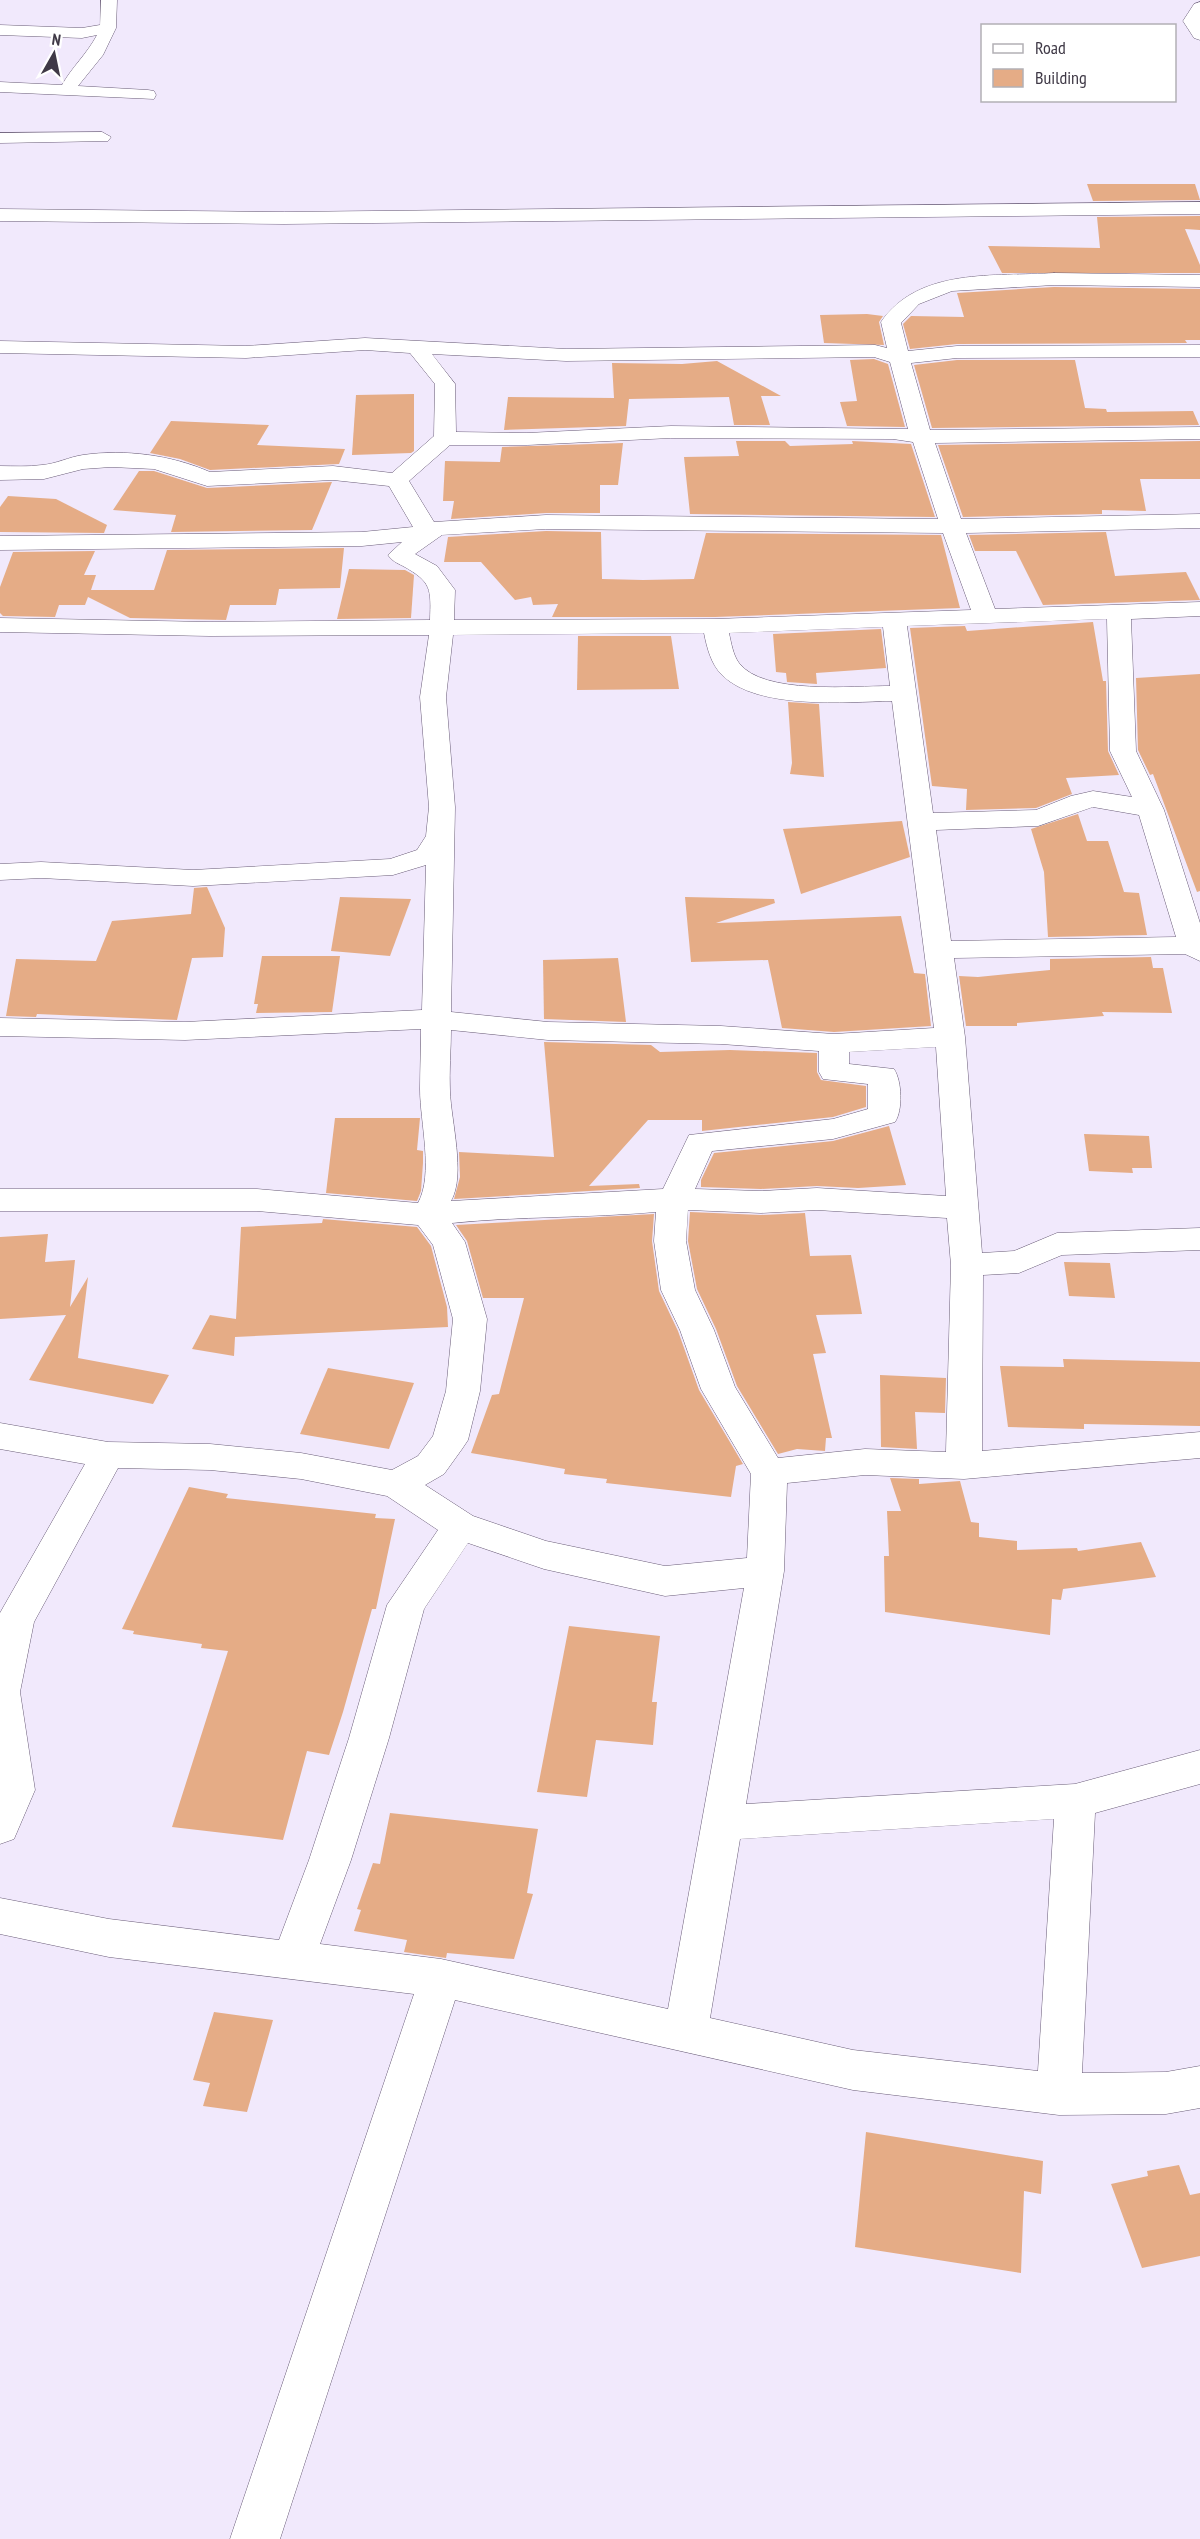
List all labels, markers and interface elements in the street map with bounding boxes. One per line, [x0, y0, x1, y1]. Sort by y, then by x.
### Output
north arrow [24, 24, 84, 84]
legend [981, 24, 1176, 102]
text: N [51, 29, 62, 50]
text: Road [1035, 36, 1066, 59]
text: Building [1035, 66, 1087, 89]

